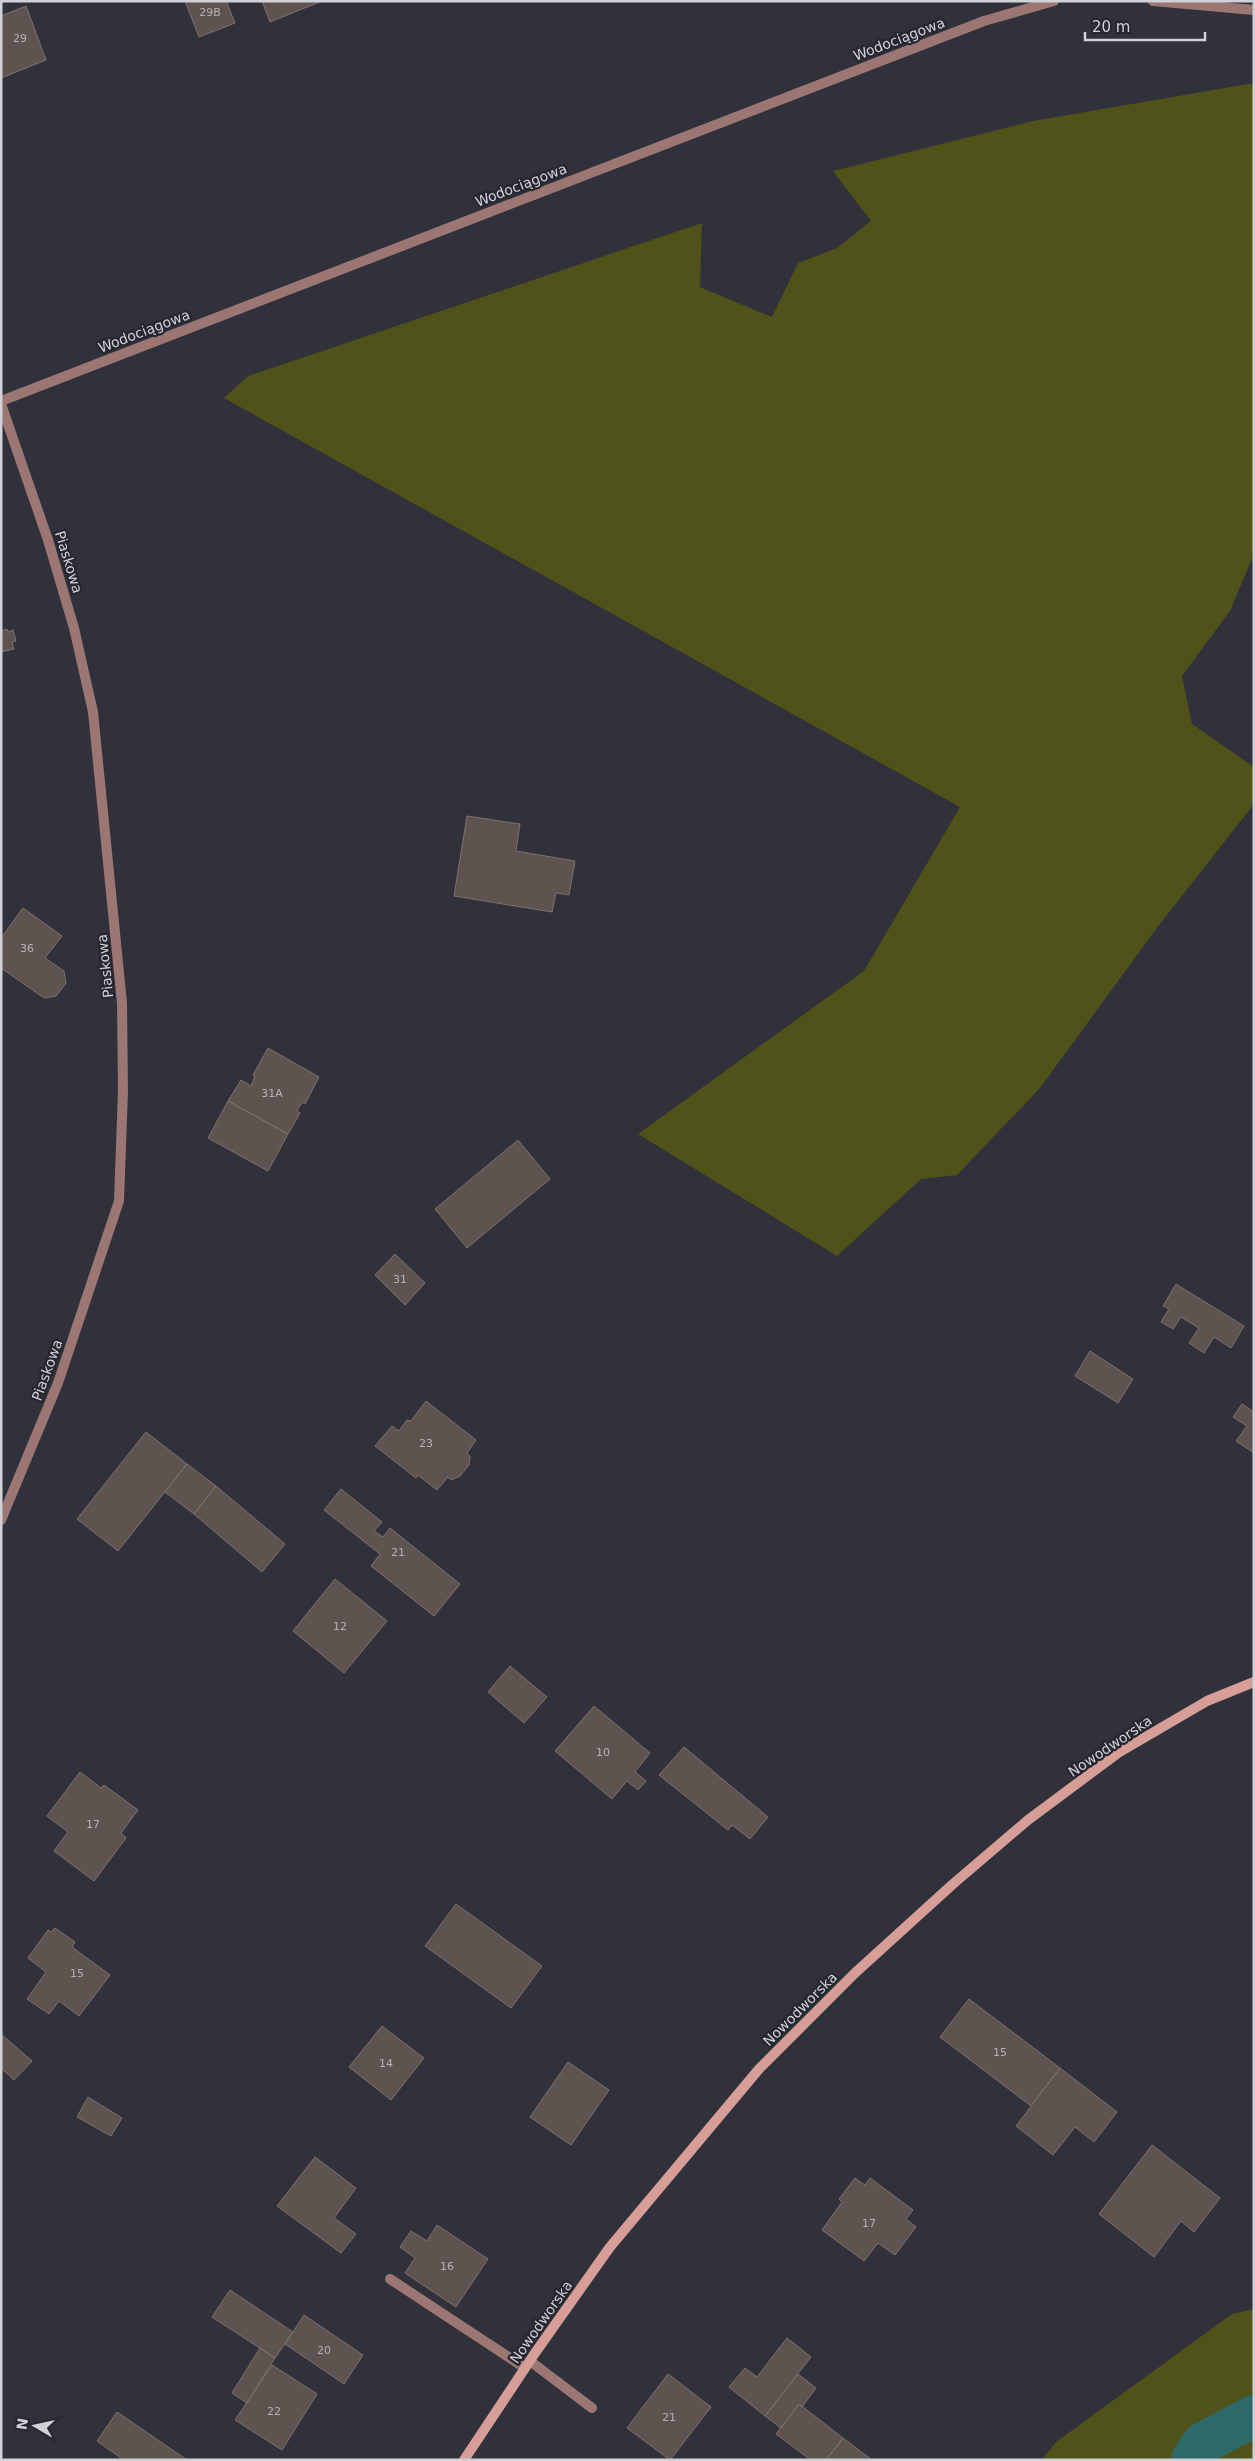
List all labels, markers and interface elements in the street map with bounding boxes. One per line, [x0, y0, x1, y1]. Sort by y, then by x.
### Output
house number: 29B [199, 6, 221, 19]
scale bar [1085, 10, 1205, 42]
street label: Wodociągowa [851, 14, 947, 64]
text: 20 m [1092, 18, 1130, 36]
house number: 29 [13, 32, 27, 45]
street label: Wodociągowa [473, 160, 569, 210]
street label: Wodociągowa [96, 306, 192, 356]
street label: Piaskowa [52, 529, 86, 595]
street label: Piaskowa [94, 933, 116, 999]
house number: 36 [20, 942, 34, 955]
house number: 31A [261, 1087, 283, 1100]
house number: 31 [393, 1273, 407, 1286]
street label: Piaskowa [29, 1337, 65, 1403]
house number: 23 [419, 1437, 433, 1450]
house number: 21 [391, 1546, 405, 1559]
house number: 12 [333, 1620, 347, 1633]
street label: Nowodworska [1065, 1712, 1155, 1780]
house number: 10 [596, 1746, 610, 1759]
house number: 17 [86, 1818, 100, 1831]
house number: 15 [70, 1967, 84, 1980]
street label: Nowodworska [760, 1969, 840, 2049]
house number: 15 [993, 2046, 1007, 2059]
house number: 14 [379, 2057, 393, 2070]
house number: 17 [862, 2217, 876, 2230]
house number: 16 [440, 2260, 454, 2273]
street label: Nowodworska [506, 2277, 576, 2367]
house number: 20 [317, 2344, 331, 2357]
north arrow [10, 2401, 60, 2451]
house number: 22 [267, 2405, 281, 2418]
house number: 21 [662, 2411, 676, 2424]
text: N [13, 2417, 31, 2431]

